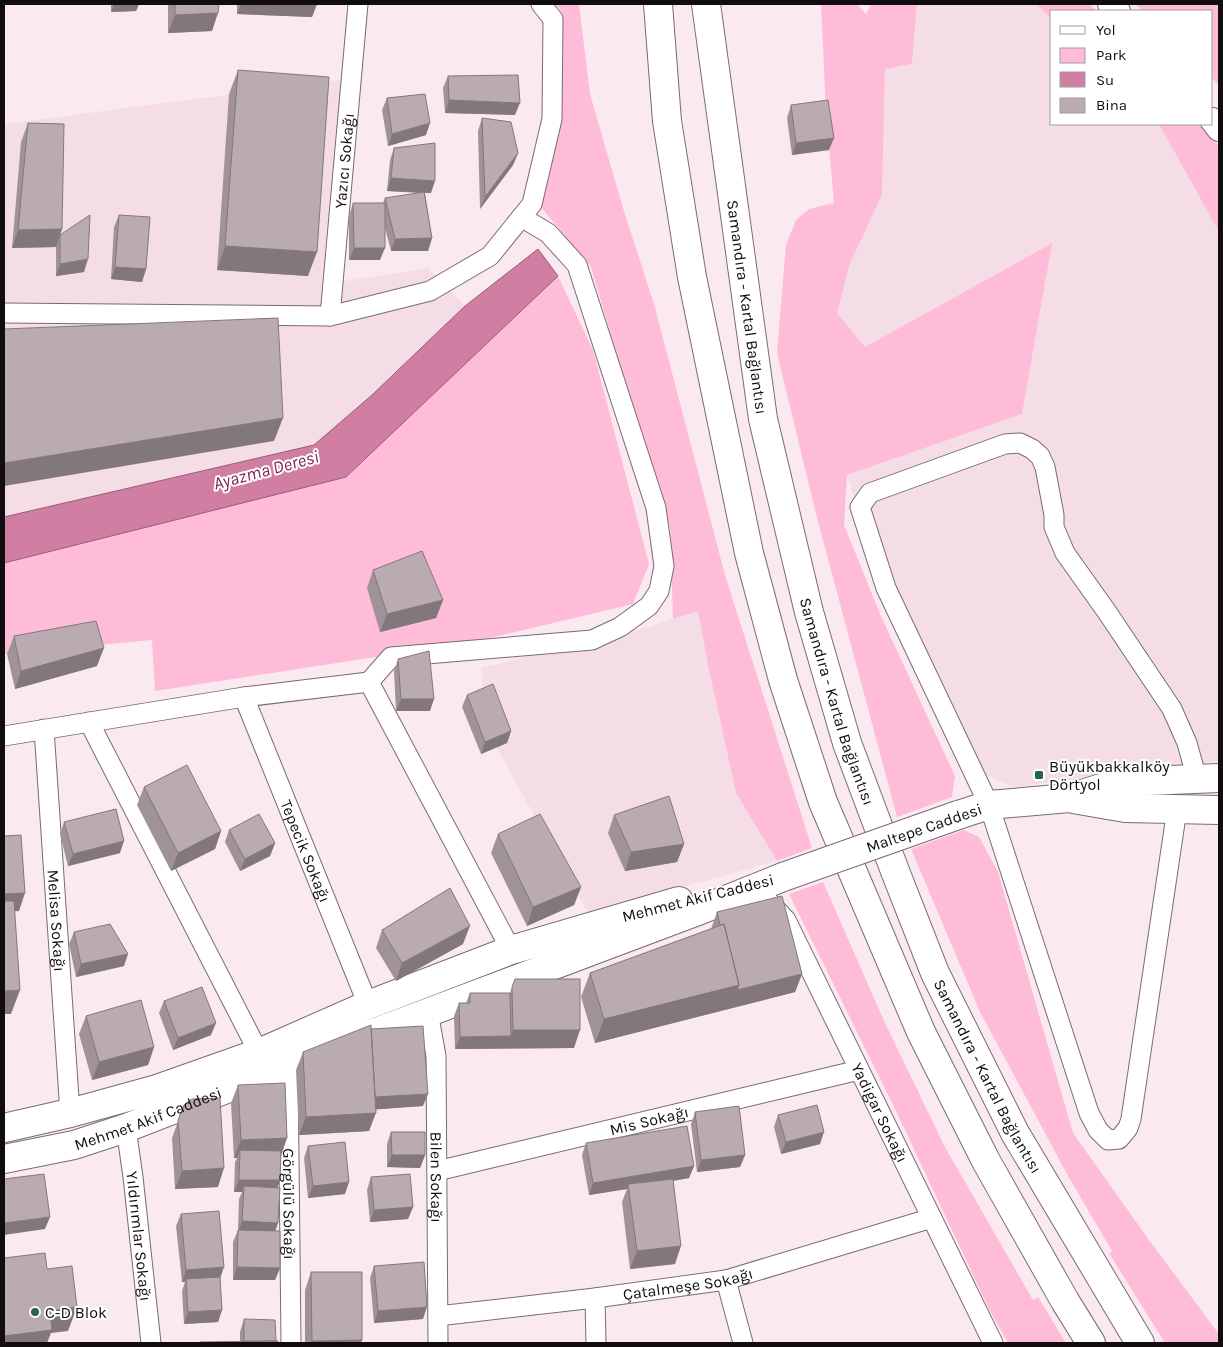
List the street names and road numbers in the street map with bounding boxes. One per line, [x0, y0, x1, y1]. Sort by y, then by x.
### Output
street label: Yazıcı Sokağı [330, 112, 358, 209]
street label: Samandıra - Kartal Bağlantısı [724, 199, 772, 416]
street label: Samandıra - Kartal Bağlantısı [796, 596, 879, 808]
street label: Tepecik Sokağı [277, 797, 335, 905]
street label: Maltepe Caddesi [864, 799, 984, 857]
street label: Melisa Sokağı [44, 869, 70, 972]
street label: Mehmet Akif Caddesi [620, 870, 776, 926]
street label: Samandıra - Kartal Bağlantısı [930, 976, 1046, 1177]
street label: Yadigar Sokağı [848, 1059, 912, 1165]
street label: Mehmet Akif Caddesi [72, 1082, 224, 1154]
street label: Mis Sokağı [608, 1102, 690, 1139]
street label: Bilen Sokağı [427, 1132, 447, 1223]
street label: Görgülü Sokağı [279, 1148, 300, 1260]
street label: Yıldırımlar Sokağı [123, 1170, 156, 1302]
street label: Çatalmeşe Sokağı [622, 1263, 755, 1304]

